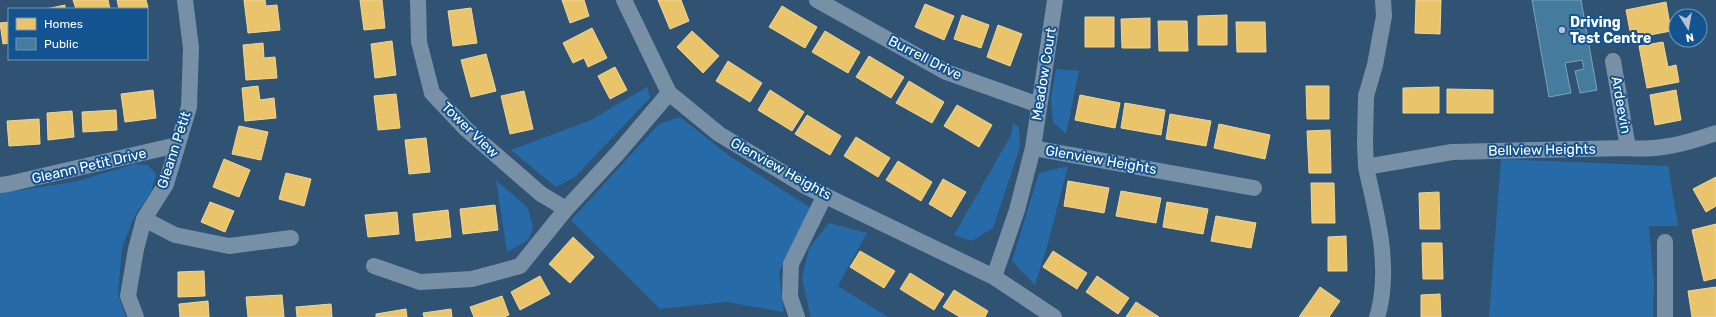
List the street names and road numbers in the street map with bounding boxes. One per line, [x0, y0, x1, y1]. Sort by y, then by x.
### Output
street label: Meadow Court [1028, 26, 1060, 122]
street label: Burrell Drive [885, 32, 965, 84]
street label: Ardeevin [1608, 75, 1634, 135]
street label: Tower View [438, 99, 502, 161]
street label: Gleann Petit [154, 109, 195, 191]
street label: Glenview Heights [728, 134, 834, 204]
street label: Bellview Heights [1488, 141, 1596, 159]
street label: Glenview Heights [1044, 142, 1158, 178]
street label: Gleann Petit Drive [30, 145, 148, 187]

